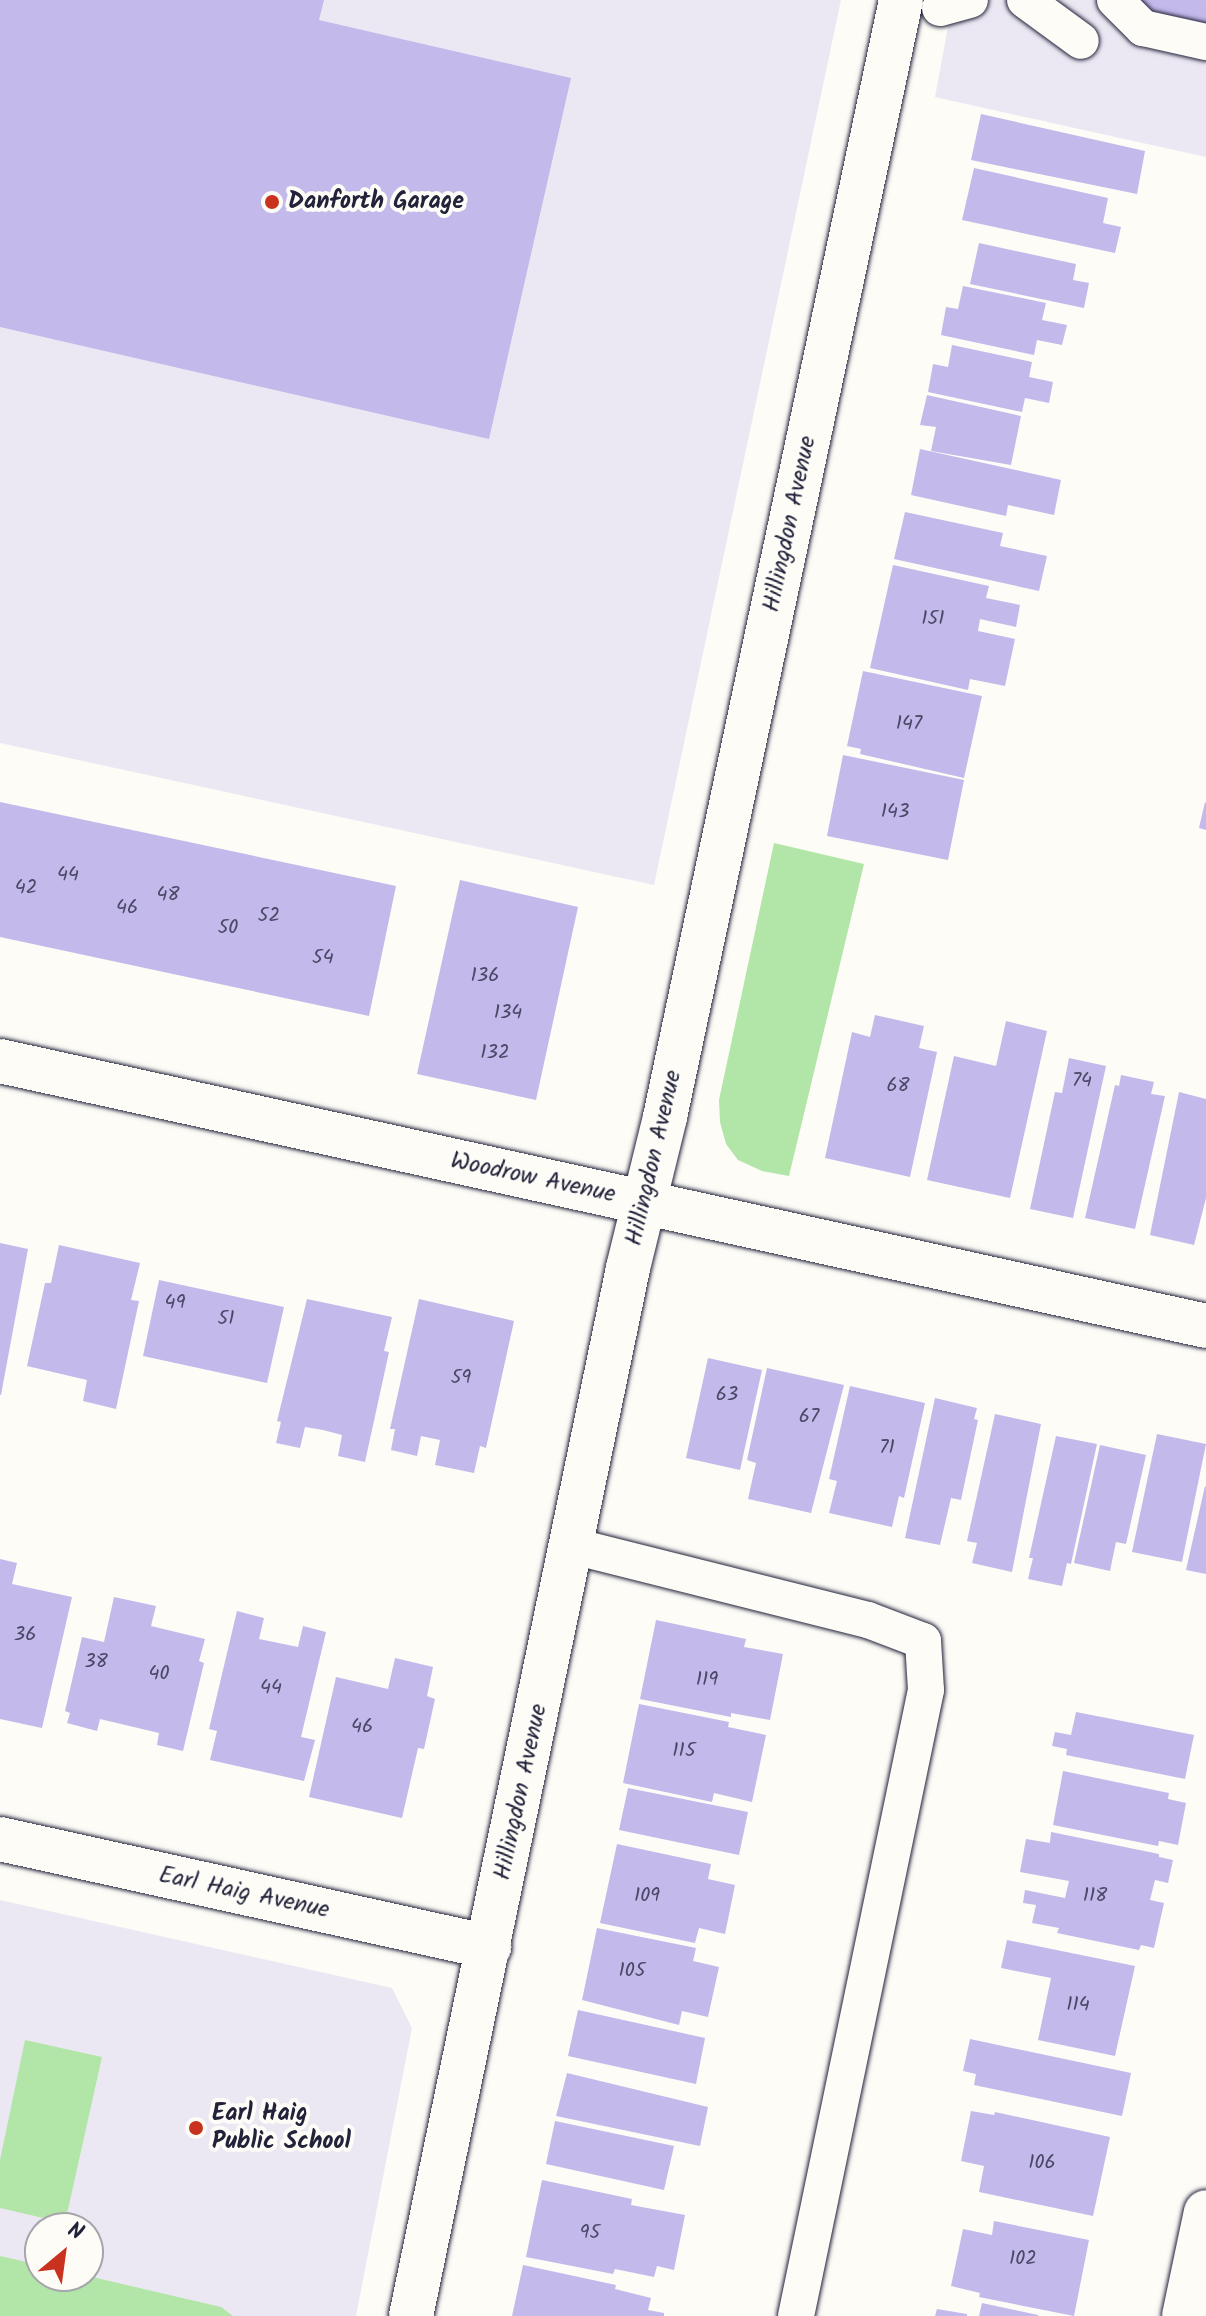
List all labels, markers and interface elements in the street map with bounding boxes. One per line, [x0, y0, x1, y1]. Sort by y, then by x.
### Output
place label: Danforth Garage [288, 188, 464, 216]
marker: Danforth Garage [263, 193, 281, 211]
street label: Hillingdon Avenue [757, 433, 823, 615]
house number: 151 [921, 607, 945, 631]
house number: 147 [896, 712, 922, 736]
house number: 143 [881, 800, 909, 824]
house number: 44 [57, 863, 79, 887]
house number: 42 [15, 876, 37, 900]
house number: 48 [156, 883, 180, 907]
house number: 46 [116, 896, 138, 920]
house number: 52 [258, 904, 280, 928]
house number: 50 [218, 916, 238, 940]
house number: 54 [312, 946, 334, 970]
house number: 136 [471, 964, 499, 988]
house number: 134 [494, 1001, 522, 1025]
house number: 132 [480, 1041, 510, 1065]
street label: Hillingdon Avenue [620, 1067, 688, 1249]
house number: 74 [1072, 1069, 1092, 1093]
house number: 68 [886, 1074, 910, 1098]
street label: Woodrow Avenue [448, 1146, 618, 1210]
house number: 49 [165, 1291, 185, 1315]
house number: 51 [217, 1307, 235, 1331]
house number: 59 [451, 1366, 471, 1390]
house number: 63 [716, 1383, 738, 1407]
house number: 67 [799, 1405, 819, 1429]
house number: 71 [879, 1436, 895, 1460]
house number: 36 [14, 1623, 36, 1647]
house number: 38 [84, 1650, 108, 1674]
house number: 40 [148, 1662, 170, 1686]
house number: 119 [696, 1668, 718, 1692]
house number: 44 [260, 1676, 282, 1700]
street label: Hillingdon Avenue [488, 1701, 554, 1883]
house number: 46 [351, 1715, 373, 1739]
house number: 115 [672, 1739, 696, 1763]
street label: Earl Haig Avenue [156, 1861, 332, 1925]
house number: 109 [634, 1884, 660, 1908]
house number: 118 [1083, 1884, 1107, 1908]
house number: 105 [618, 1959, 646, 1983]
house number: 114 [1066, 1993, 1090, 2017]
place label: Earl Haig Public School [212, 2100, 351, 2156]
marker: Earl Haig Public School [187, 2119, 205, 2137]
house number: 106 [1028, 2151, 1056, 2175]
north arrow [24, 2212, 104, 2292]
text: N [60, 2214, 89, 2251]
house number: 95 [580, 2221, 600, 2245]
house number: 102 [1009, 2247, 1037, 2271]

